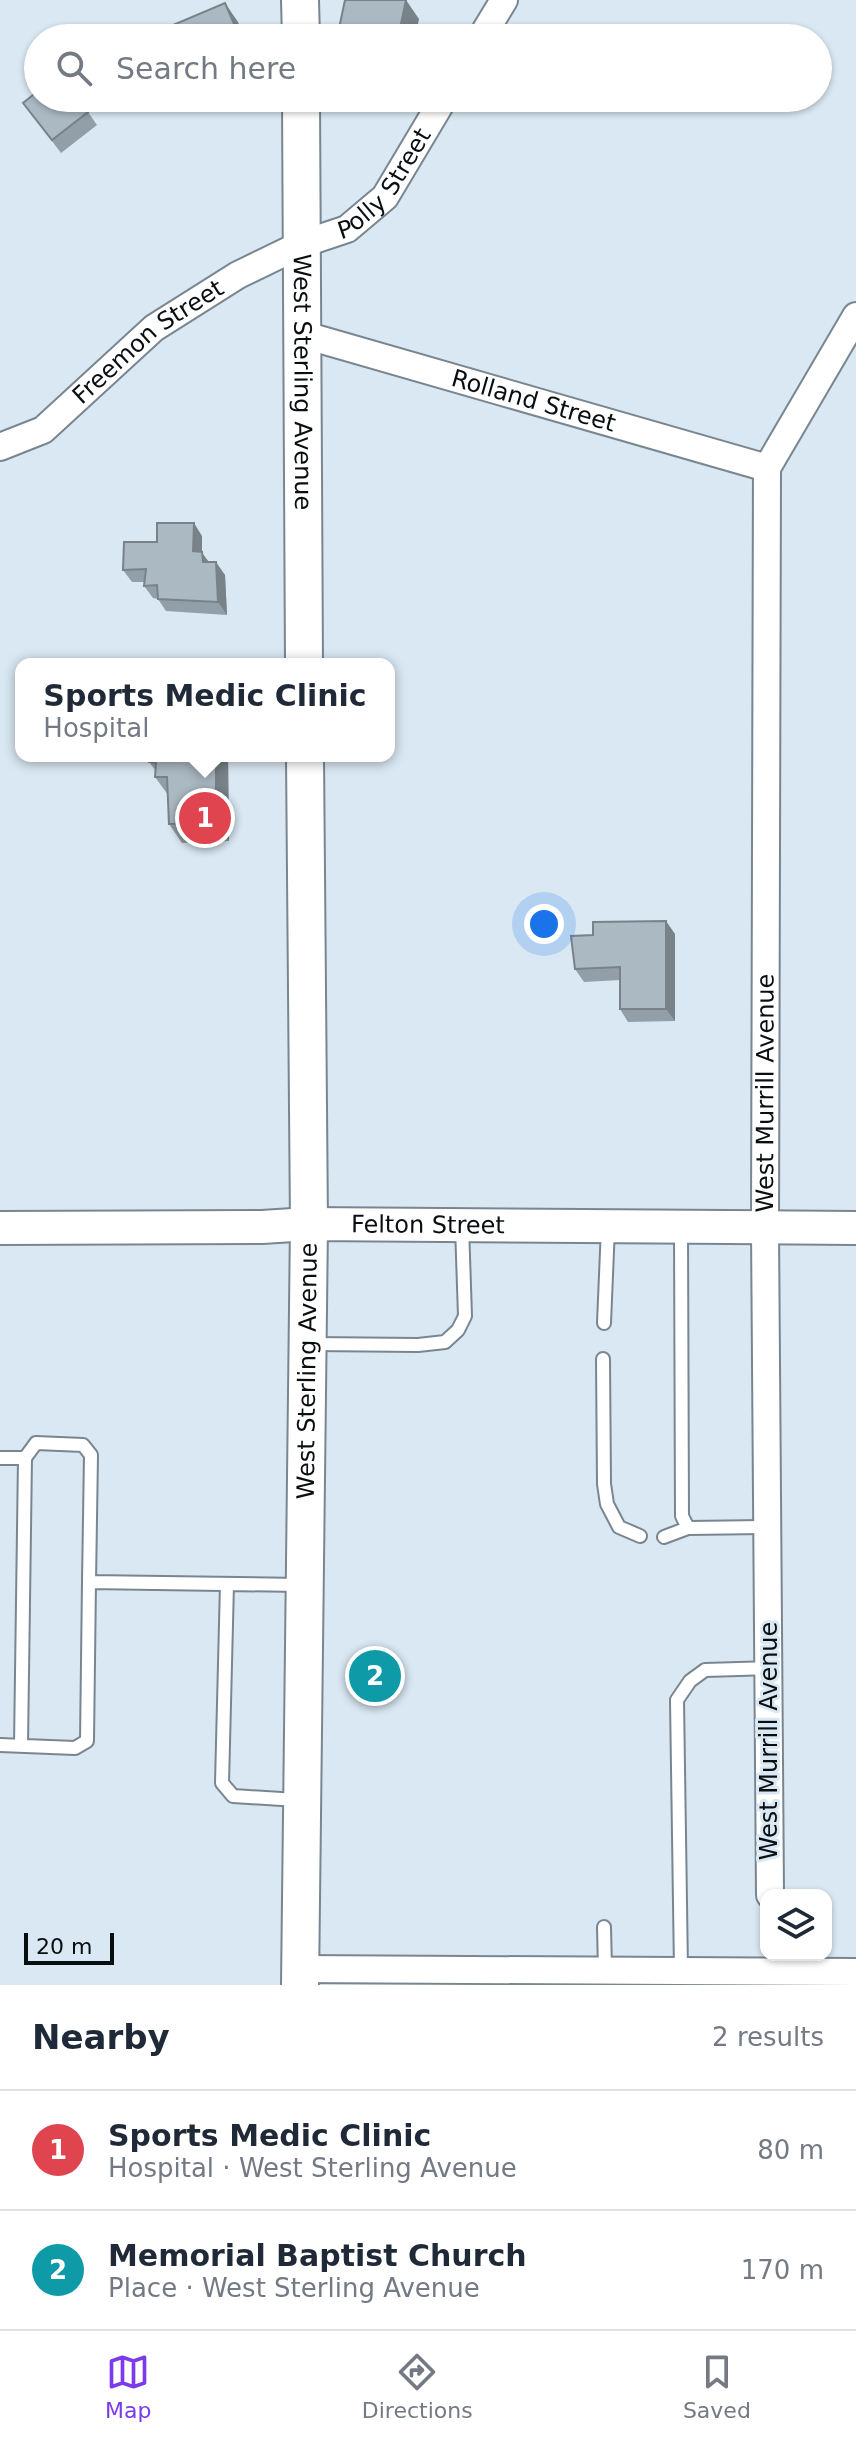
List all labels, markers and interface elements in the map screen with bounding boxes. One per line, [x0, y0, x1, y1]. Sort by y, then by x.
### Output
search box [24, 24, 832, 112]
icon: search [52, 46, 96, 90]
text: Search here [116, 51, 296, 86]
street label: Polly Street [334, 123, 437, 245]
street label: West Sterling Avenue [288, 254, 317, 510]
street label: Freemon Street [67, 274, 229, 410]
street label: Rolland Street [448, 364, 619, 438]
popup [15, 658, 395, 762]
text: Sports Medic Clinic [43, 678, 367, 713]
text: Hospital [43, 713, 149, 743]
pin: 1 [179, 788, 231, 848]
your location [524, 904, 564, 944]
street label: West Murrill Avenue [751, 974, 780, 1212]
street label: Felton Street [351, 1210, 505, 1239]
street label: West Sterling Avenue [292, 1243, 323, 1499]
street label: West Murrill Avenue [755, 1622, 783, 1860]
pin: 2 [349, 1646, 401, 1706]
map controls [760, 1889, 832, 1961]
button: layers [760, 1889, 832, 1961]
scale bar [24, 1929, 114, 1965]
text: 20 m [36, 1934, 92, 1959]
text: Nearby [32, 2017, 170, 2057]
text: 2 results [712, 2022, 824, 2052]
text: Sports Medic Clinic [108, 2118, 431, 2153]
text: 1 [49, 2135, 67, 2165]
text: 80 m [757, 2135, 824, 2165]
text: Hospital · West Sterling Avenue [108, 2153, 517, 2183]
text: Memorial Baptist Church [108, 2238, 527, 2273]
text: 2 [49, 2255, 67, 2285]
text: 170 m [741, 2255, 824, 2285]
text: Place · West Sterling Avenue [108, 2273, 480, 2303]
tab: Map [105, 2350, 152, 2423]
tab: Directions [362, 2350, 473, 2423]
tab: Saved [683, 2350, 751, 2423]

